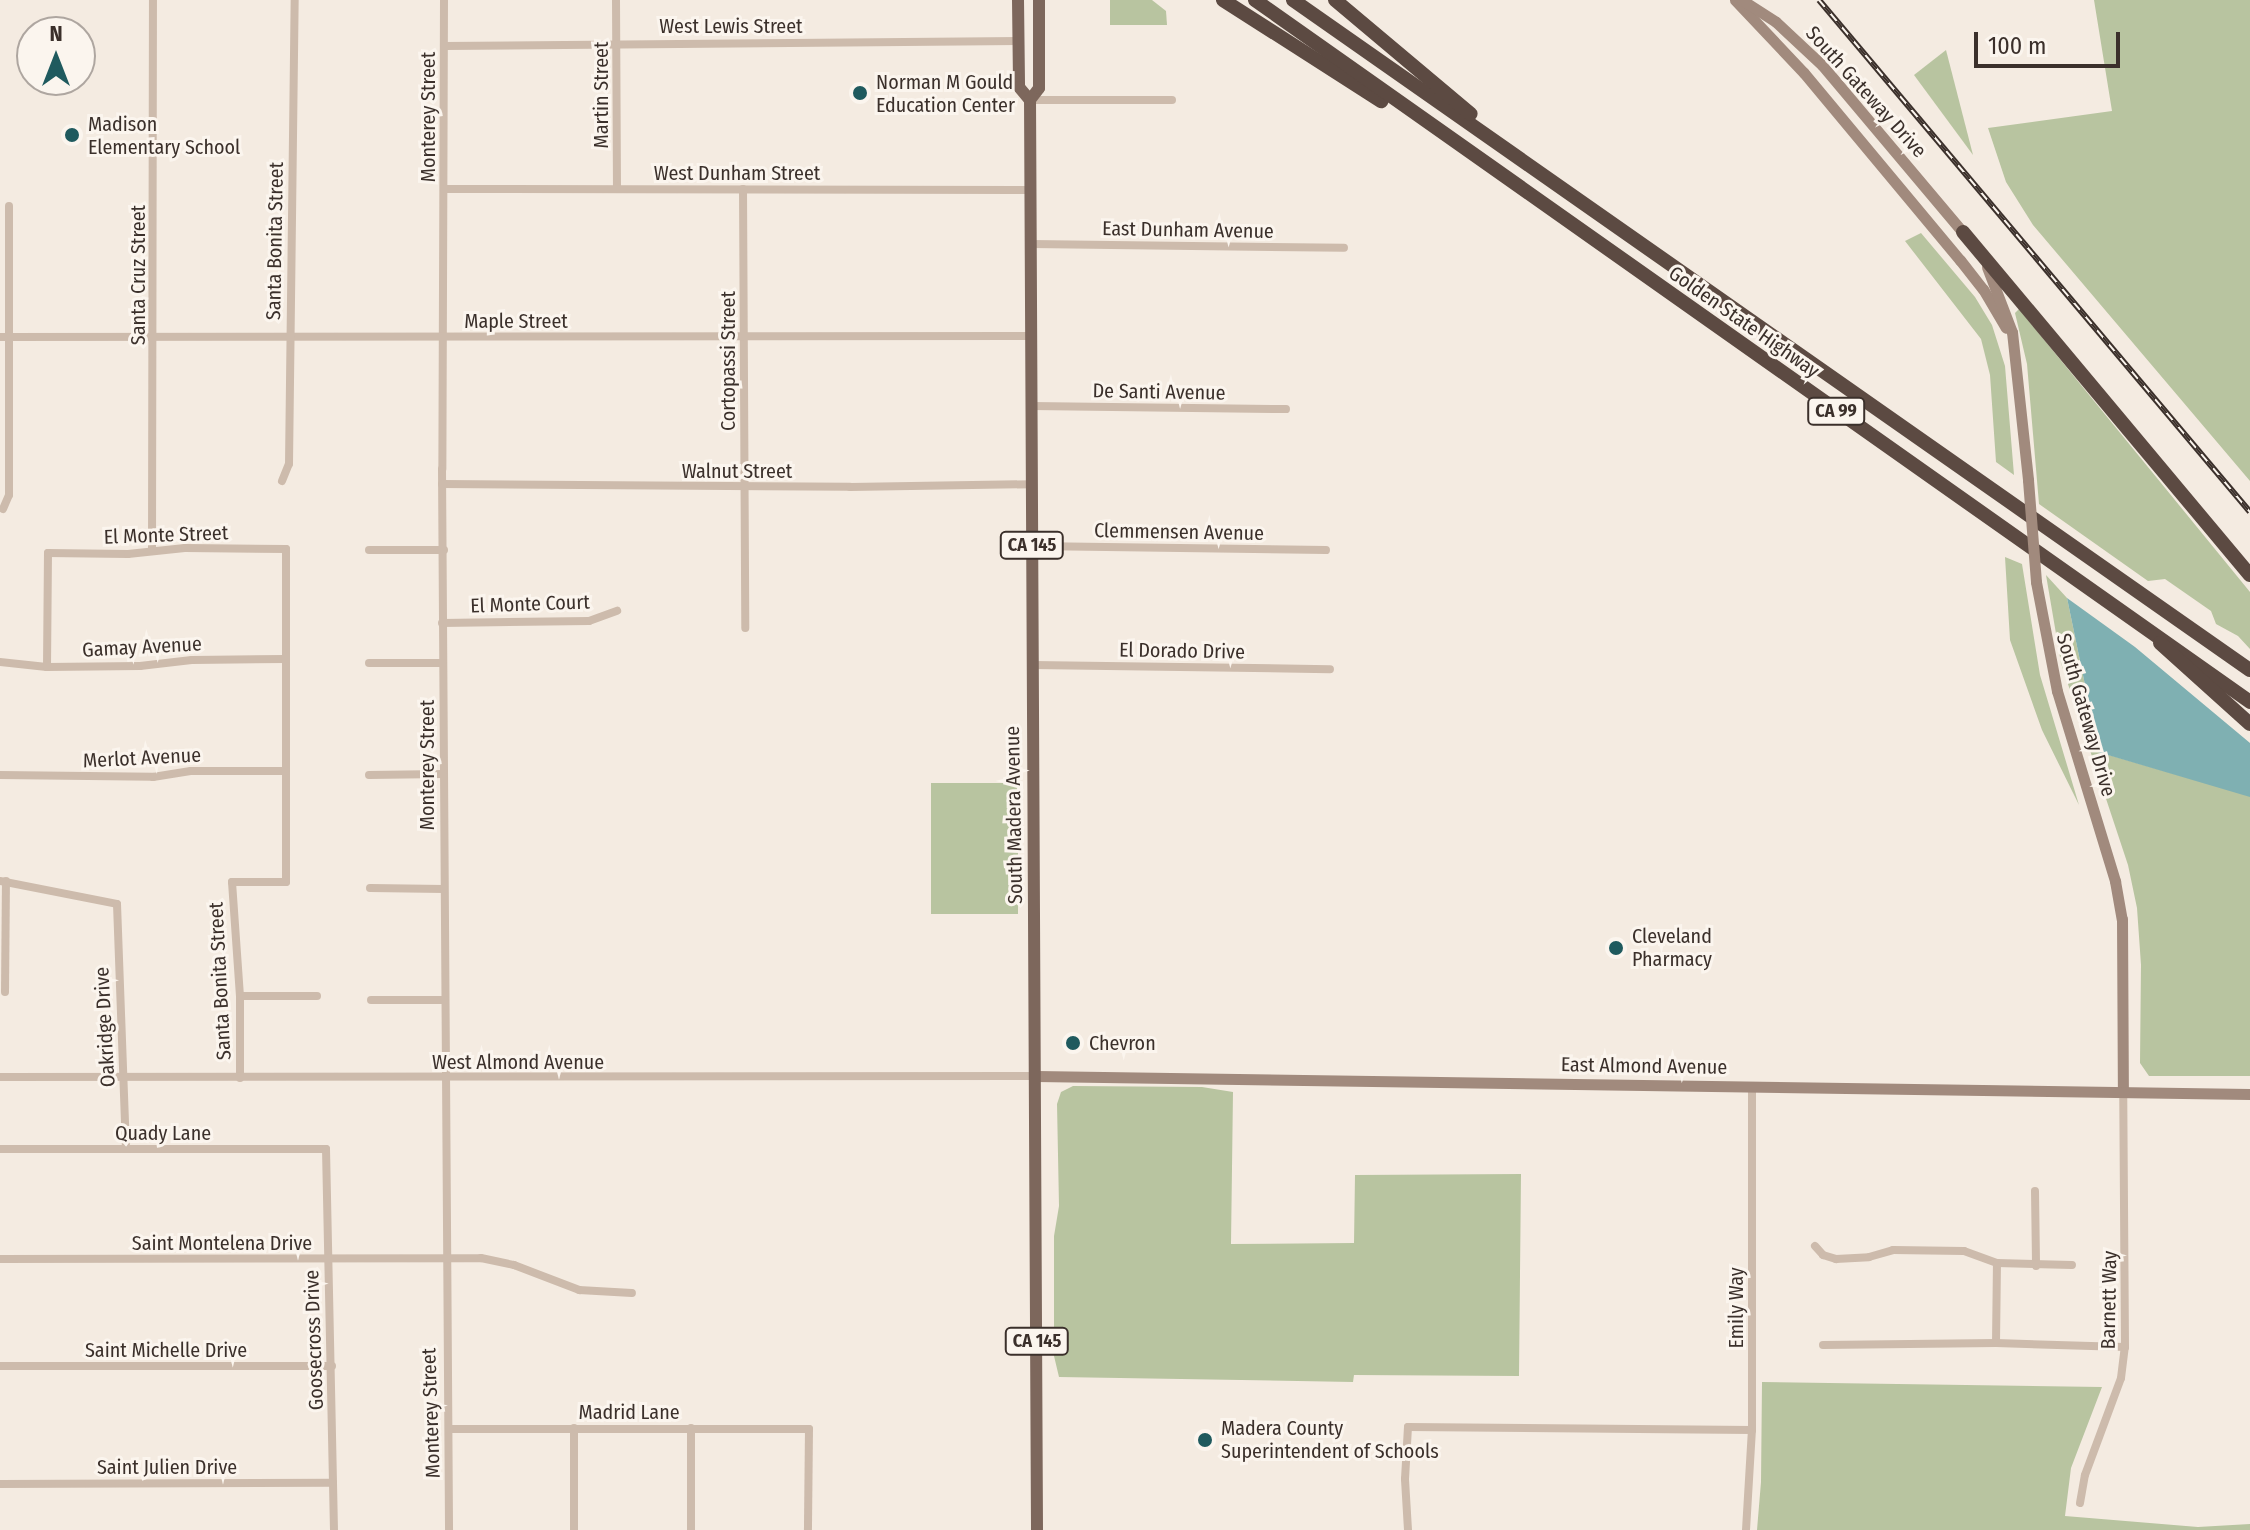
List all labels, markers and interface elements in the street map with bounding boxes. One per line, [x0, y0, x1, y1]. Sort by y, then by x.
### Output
street label: West Lewis Street [659, 14, 803, 38]
north arrow [16, 16, 96, 96]
scale bar [1978, 16, 2124, 66]
text: N [49, 20, 63, 47]
street label: South Gateway Drive [1801, 21, 1931, 163]
text: 100 m [1988, 32, 2046, 60]
street label: Martin Street [589, 42, 613, 148]
street label: Monterey Street [416, 52, 440, 182]
place label: Norman M Gould Education Center [876, 70, 1015, 117]
marker: Norman M Gould Education Center [851, 84, 869, 102]
place label: Madison Elementary School [88, 112, 240, 159]
marker: Madison Elementary School [63, 126, 81, 144]
street label: West Dunham Street [654, 161, 820, 185]
street label: Santa Bonita Street [262, 162, 288, 320]
street label: Santa Cruz Street [126, 205, 150, 345]
street label: East Dunham Avenue [1102, 217, 1274, 243]
street label: Golden State Highway [1664, 261, 1824, 383]
street label: Cortopassi Street [716, 291, 740, 431]
street label: Maple Street [464, 309, 568, 333]
street label: De Santi Avenue [1092, 379, 1226, 405]
road number: CA 99 [1806, 397, 1866, 425]
street label: Walnut Street [682, 459, 792, 483]
street label: Clemmensen Avenue [1094, 519, 1264, 545]
street label: El Monte Street [103, 521, 229, 549]
road number: CA 145 [998, 531, 1066, 559]
street label: El Monte Court [470, 590, 590, 618]
street label: South Gateway Drive [2051, 631, 2121, 799]
street label: Gamay Avenue [82, 632, 202, 662]
street label: El Dorado Drive [1119, 638, 1245, 664]
street label: Monterey Street [415, 700, 439, 830]
street label: South Madera Avenue [1000, 726, 1028, 904]
street label: Merlot Avenue [82, 743, 202, 773]
street label: Santa Bonita Street [204, 901, 236, 1061]
place label: Cleveland Pharmacy [1632, 924, 1712, 971]
marker: Cleveland Pharmacy [1607, 939, 1625, 957]
street label: Oakridge Drive [90, 966, 120, 1088]
place label: Chevron [1089, 1031, 1156, 1055]
marker: Chevron [1064, 1034, 1082, 1052]
street label: West Almond Avenue [432, 1050, 604, 1074]
street label: East Almond Avenue [1561, 1053, 1727, 1079]
street label: Quady Lane [115, 1121, 211, 1145]
street label: Saint Montelena Drive [132, 1231, 312, 1255]
street label: Barnett Way [2096, 1250, 2122, 1350]
street label: Emily Way [1724, 1267, 1748, 1349]
street label: Goosecross Drive [300, 1269, 328, 1411]
road number: CA 145 [1003, 1327, 1071, 1355]
street label: Saint Michelle Drive [85, 1338, 247, 1362]
street label: Monterey Street [417, 1347, 445, 1479]
street label: Madrid Lane [578, 1400, 680, 1424]
place label: Madera County Superintendent of Schools [1221, 1416, 1439, 1463]
marker: Madera County Superintendent of Schools [1196, 1431, 1214, 1449]
street label: Saint Julien Drive [97, 1455, 237, 1479]

